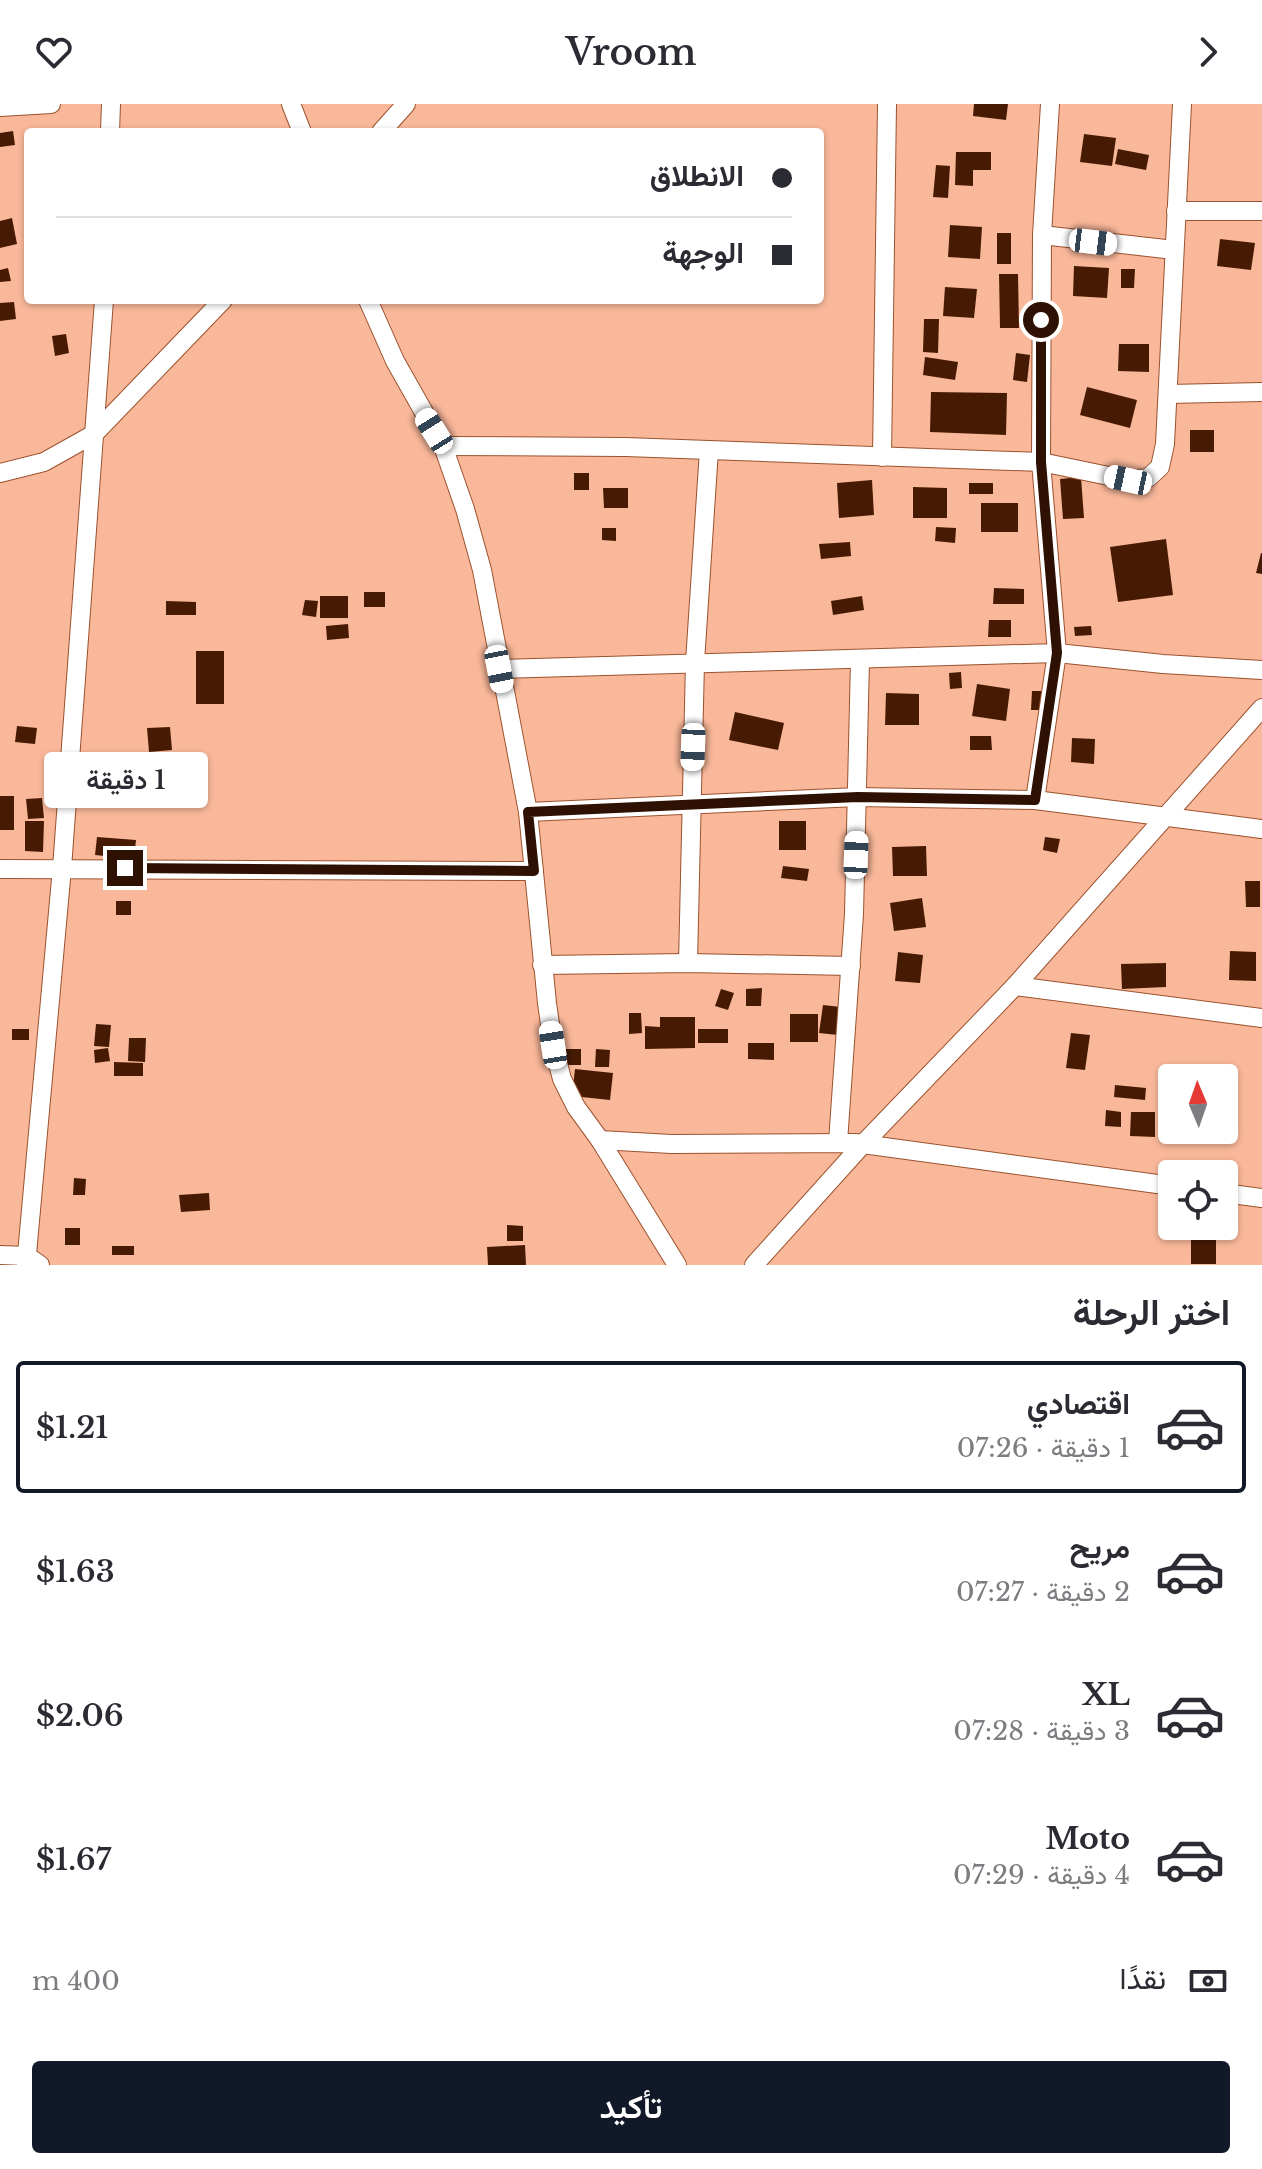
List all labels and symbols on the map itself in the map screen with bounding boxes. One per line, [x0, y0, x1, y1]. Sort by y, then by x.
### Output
car [1068, 227, 1118, 257]
route start [1023, 302, 1059, 338]
car [411, 404, 457, 458]
car [1102, 463, 1154, 497]
car [483, 643, 515, 695]
car [680, 723, 706, 771]
callout: 1 دقيقة [43, 752, 207, 808]
car [843, 831, 869, 879]
route end [107, 850, 143, 886]
car [537, 1019, 569, 1071]
north arrow [1158, 1064, 1238, 1144]

